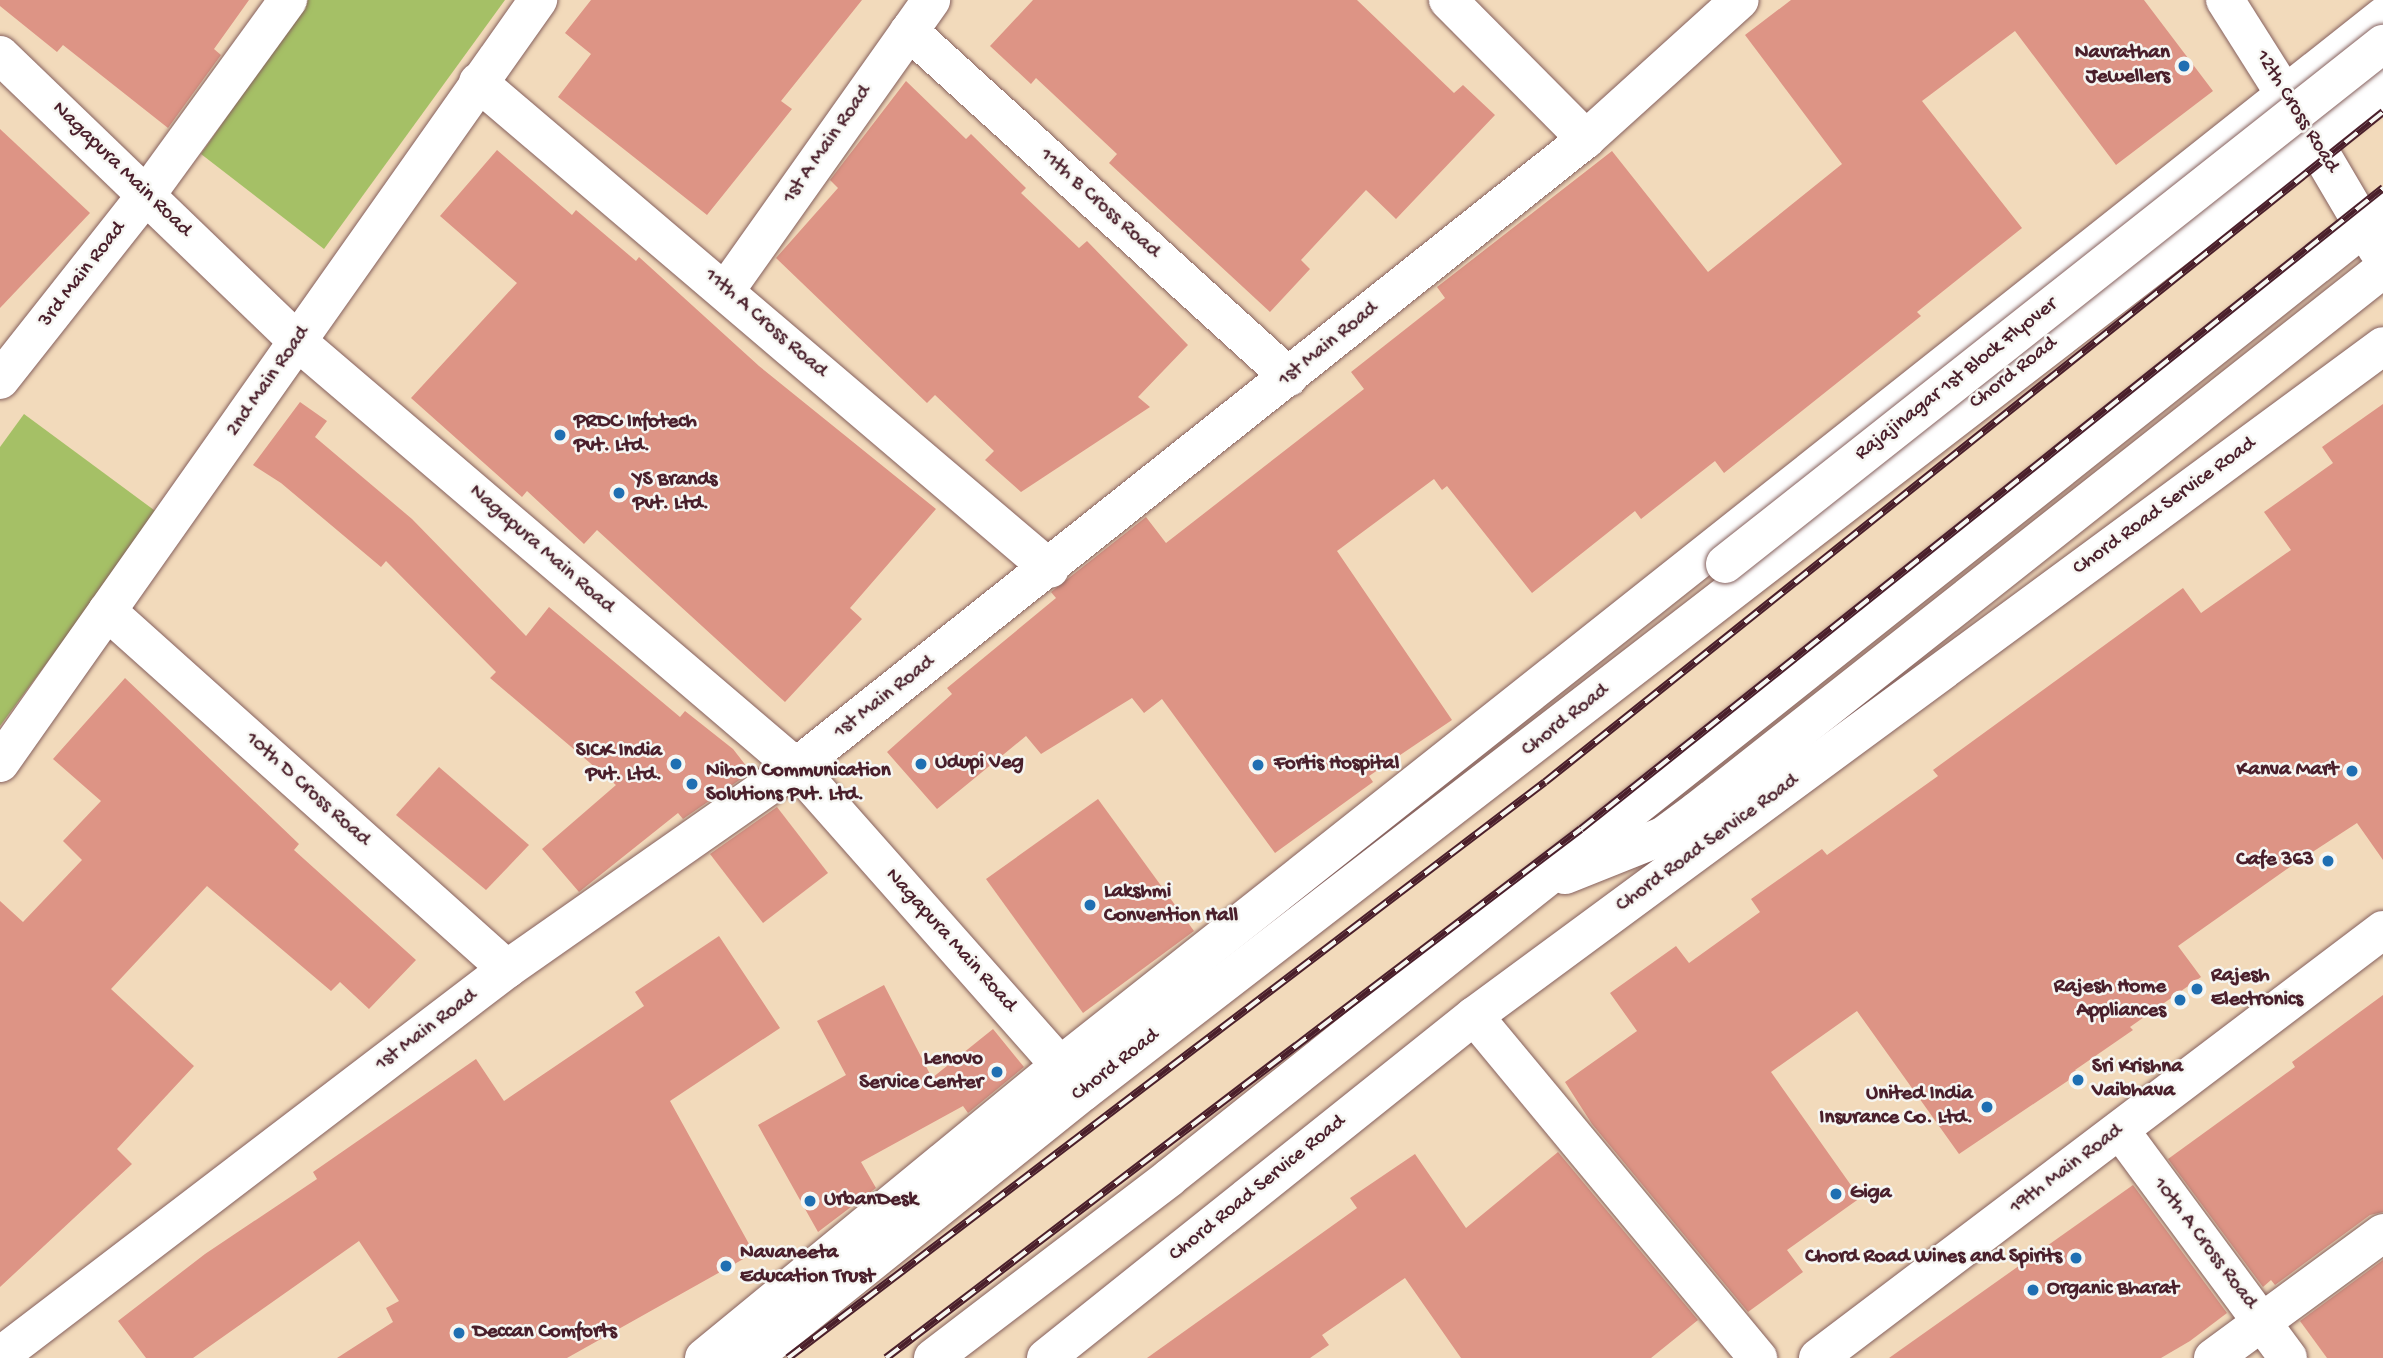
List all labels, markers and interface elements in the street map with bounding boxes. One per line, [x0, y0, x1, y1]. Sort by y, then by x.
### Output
place label: Navrathan Jewellers [2075, 41, 2170, 91]
street label: 12th Cross Road [2248, 46, 2344, 178]
marker: Navrathan Jewellers [2176, 58, 2192, 74]
street label: 1st A Main Road [778, 81, 878, 209]
street label: Nagapura Main Road [46, 97, 196, 243]
street label: 11th B Cross Road [1034, 143, 1164, 265]
street label: 3rd Main Road [34, 217, 132, 333]
street label: 11th A Cross Road [698, 264, 832, 384]
street label: Rajajinagar 1st Block Flyover [1851, 293, 2063, 467]
street label: 1st Main Road [1274, 297, 1384, 393]
street label: 2nd Main Road [222, 322, 316, 442]
street label: Chord Road [1965, 332, 2063, 416]
place label: PRDC Infotech Pvt. Ltd. [574, 410, 697, 460]
marker: PRDC Infotech Pvt. Ltd. [552, 427, 568, 443]
street label: Chord Road Service Road [2069, 432, 2261, 582]
place label: YS Brands Pvt. Ltd. [633, 468, 717, 518]
street label: Nagapura Main Road [463, 480, 619, 620]
marker: YS Brands Pvt. Ltd. [611, 485, 627, 501]
street label: 1st Main Road [829, 651, 941, 745]
street label: Chord Road [1517, 679, 1615, 763]
street label: 10th D Cross Road [239, 727, 375, 853]
place label: SICK India Pvt. Ltd. [576, 739, 662, 789]
place label: Udupi Veg [935, 751, 1024, 777]
place label: Fortis Hospital [1274, 752, 1399, 778]
marker: Fortis Hospital [1248, 755, 1268, 775]
marker: SICK India Pvt. Ltd. [668, 756, 684, 772]
marker: Udupi Veg [913, 756, 929, 772]
place label: Kanva Mart [2237, 758, 2338, 784]
place label: Nihon Communication Solutions Pvt. Ltd. [706, 759, 891, 809]
marker: Kanva Mart [2344, 763, 2360, 779]
street label: Chord Road Service Road [1612, 769, 1804, 919]
marker: Nihon Communication Solutions Pvt. Ltd. [684, 776, 700, 792]
place label: Cafe 363 [2236, 848, 2314, 874]
marker: Cafe 363 [2320, 853, 2336, 869]
street label: Nagapura Main Road [879, 864, 1021, 1018]
place label: Lakshmi Convention Hall [1104, 880, 1238, 930]
marker: Lakshmi Convention Hall [1082, 897, 1098, 913]
place label: Rajesh Electronics [2211, 964, 2303, 1014]
place label: Rajesh Home Appliances [2054, 975, 2166, 1025]
marker: Rajesh Electronics [2189, 981, 2205, 997]
street label: 1st Main Road [371, 984, 483, 1078]
marker: Rajesh Home Appliances [2172, 992, 2188, 1008]
street label: Chord Road [1067, 1024, 1165, 1108]
place label: Lenovo Service Center [859, 1047, 983, 1097]
place label: Sri Krishna Vaibhava [2092, 1055, 2183, 1105]
marker: Lenovo Service Center [989, 1064, 1005, 1080]
marker: Sri Krishna Vaibhava [2070, 1072, 2086, 1088]
place label: United India Insurance Co. Ltd. [1819, 1082, 1973, 1132]
marker: United India Insurance Co. Ltd. [1979, 1099, 1995, 1115]
street label: Chord Road Service Road [1165, 1110, 1351, 1268]
street label: 19th Main Road [2005, 1119, 2129, 1221]
street label: 10th A Cross Road [2146, 1173, 2262, 1315]
place label: Giga [1850, 1181, 1891, 1207]
marker: Giga [1828, 1186, 1844, 1202]
place label: UrbanDesk [824, 1188, 918, 1214]
marker: UrbanDesk [802, 1193, 818, 1209]
place label: Navaneeta Education Trust [740, 1241, 875, 1291]
place label: Chord Road Wines and Spirits [1805, 1245, 2062, 1271]
marker: Chord Road Wines and Spirits [2068, 1250, 2084, 1266]
marker: Navaneeta Education Trust [718, 1258, 734, 1274]
place label: Organic Bharat [2047, 1277, 2179, 1303]
marker: Organic Bharat [2025, 1282, 2041, 1298]
place label: Deccan Comforts [473, 1320, 617, 1346]
marker: Deccan Comforts [451, 1325, 467, 1341]

